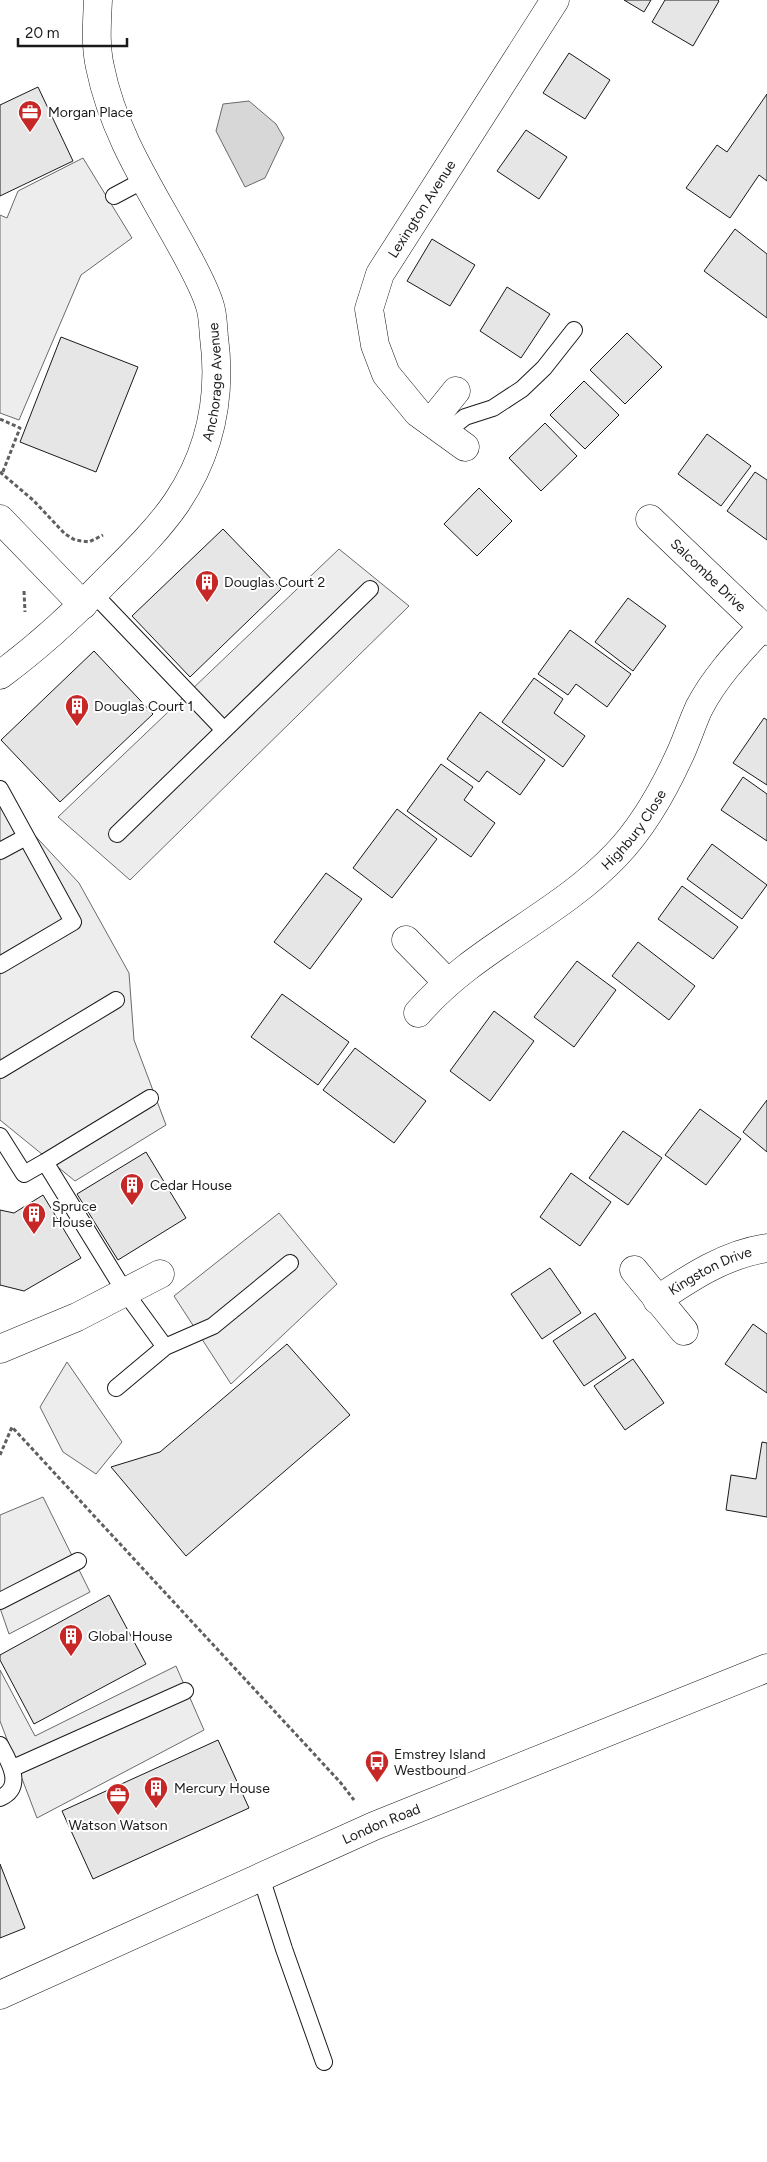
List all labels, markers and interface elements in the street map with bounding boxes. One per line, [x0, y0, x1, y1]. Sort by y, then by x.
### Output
scale bar [18, 15, 126, 47]
text: 20 m [25, 24, 59, 42]
office icon: Morgan Place [17, 99, 43, 133]
place label: Morgan Place [48, 104, 133, 121]
street label: Lexington Avenue [384, 156, 459, 261]
street label: Anchorage Avenue [198, 322, 225, 443]
street label: Salcombe Drive [667, 535, 750, 615]
building icon: Douglas Court 2 [194, 569, 220, 603]
place label: Douglas Court 2 [224, 574, 325, 591]
building icon: Douglas Court 1 [64, 693, 90, 727]
place label: Douglas Court 1 [94, 698, 193, 715]
street label: Highbury Close [598, 786, 670, 873]
building icon: Cedar House [119, 1172, 145, 1206]
place label: Cedar House [150, 1177, 232, 1194]
place label: Spruce House [52, 1198, 97, 1231]
building icon: Spruce House [21, 1201, 47, 1235]
street label: Kingston Drive [665, 1243, 754, 1299]
building icon: Global House [58, 1623, 84, 1657]
place label: Global House [88, 1628, 173, 1645]
place label: Emstrey Island Westbound [394, 1746, 486, 1779]
bus stop icon: Emstrey Island Westbound [364, 1749, 390, 1783]
building icon: Mercury House [143, 1775, 169, 1809]
place label: Mercury House [174, 1780, 270, 1797]
office icon: Watson Watson [105, 1782, 131, 1816]
street label: London Road [340, 1800, 423, 1848]
place label: Watson Watson [69, 1817, 168, 1834]

